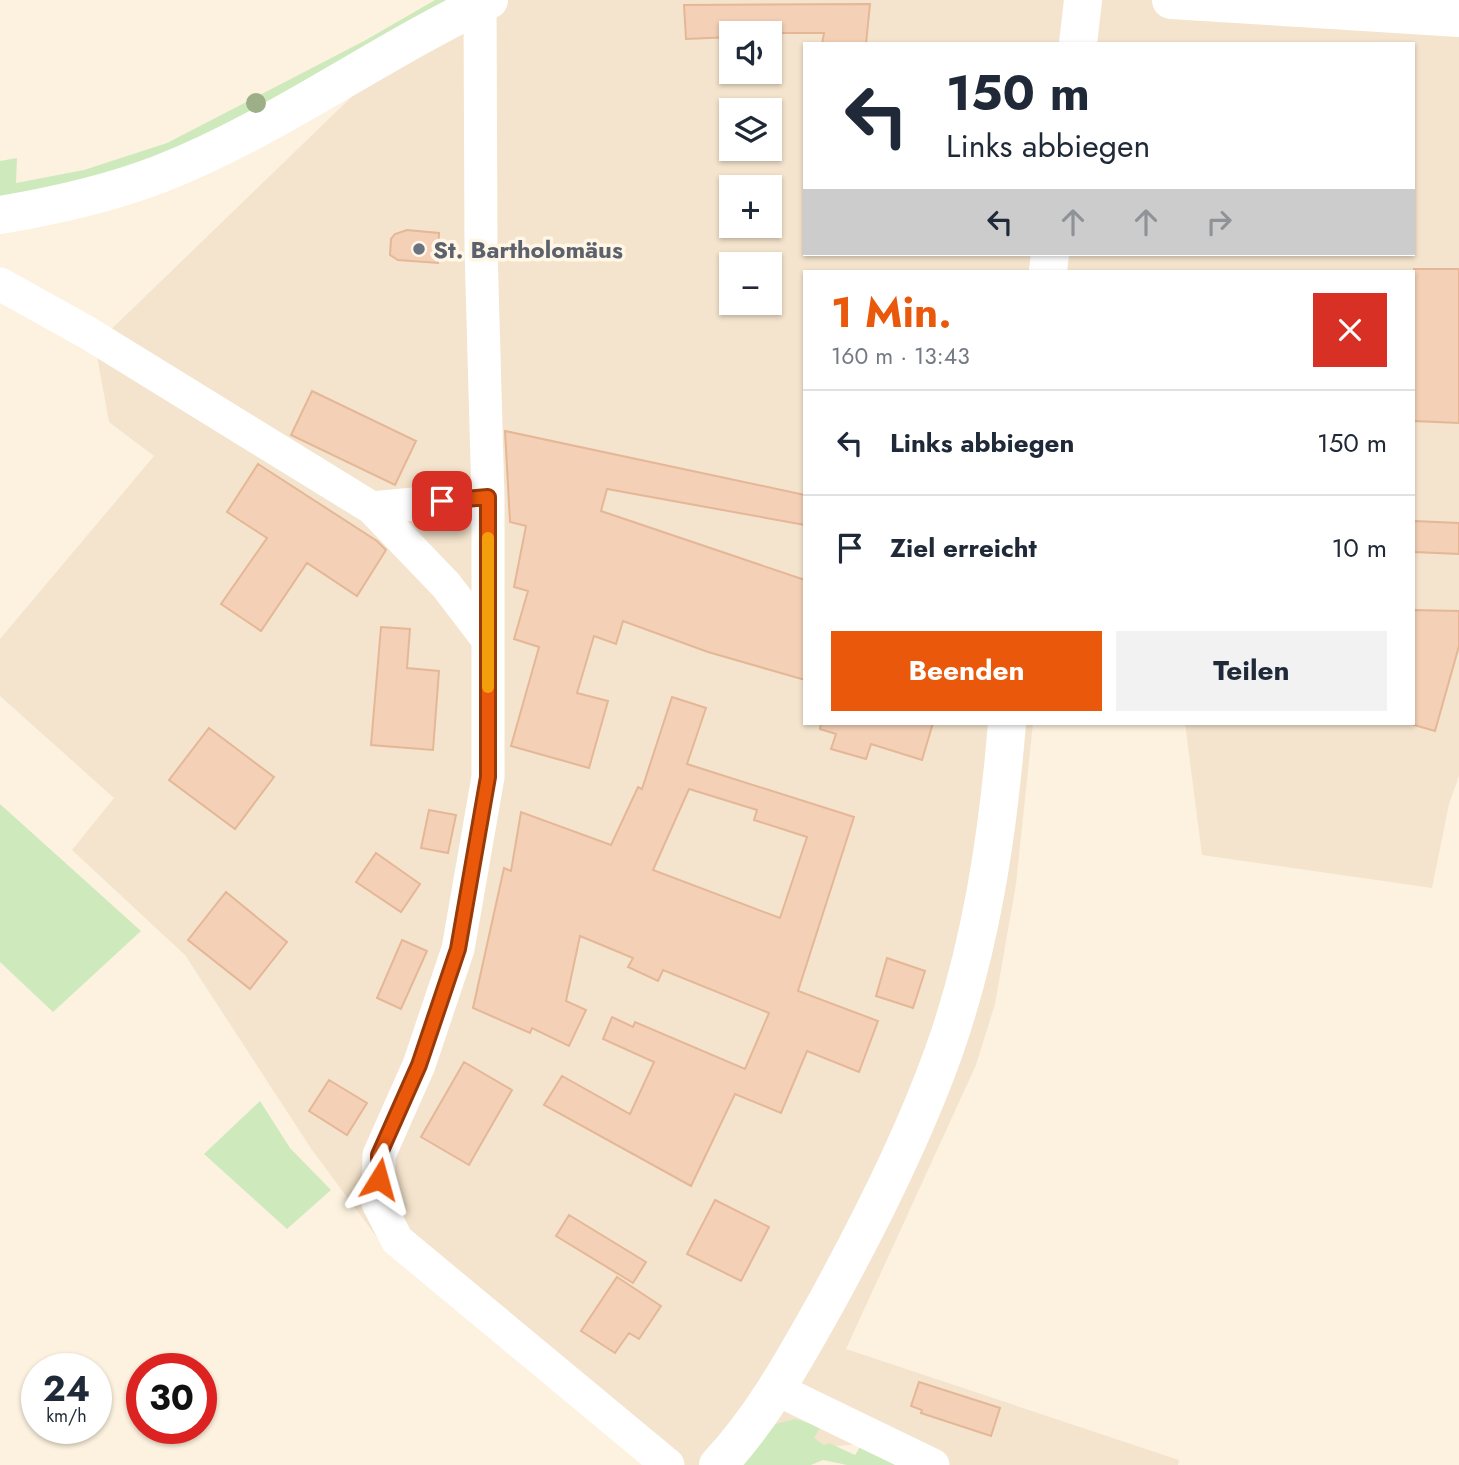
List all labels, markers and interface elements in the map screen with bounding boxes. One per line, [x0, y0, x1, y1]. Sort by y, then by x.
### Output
map controls [719, 21, 782, 315]
button: sound [719, 21, 782, 84]
text: 150 m [946, 58, 1090, 128]
icon: left [831, 70, 922, 161]
button: layers [719, 98, 782, 161]
text: Links abbiegen [946, 123, 1150, 169]
button: + [719, 175, 782, 238]
icon: left [981, 203, 1019, 241]
icon: ahead [1054, 203, 1092, 241]
icon: ahead [1127, 203, 1165, 241]
icon: right [1200, 203, 1238, 241]
place label: St. Bartholomäus [433, 232, 623, 267]
marker: St. Bartholomäus [411, 241, 427, 257]
button: − [719, 252, 782, 315]
text: 1 Min. [831, 282, 952, 343]
button: close [1313, 293, 1387, 367]
text: 160 m · 13:43 [831, 339, 970, 373]
icon: left [831, 424, 869, 462]
text: Links abbiegen [890, 424, 1074, 462]
text: 150 m [1317, 424, 1387, 462]
pin [412, 471, 472, 531]
icon: arrive [423, 482, 461, 520]
icon: arrive [831, 529, 869, 567]
text: Ziel erreicht [890, 529, 1037, 567]
text: 10 m [1332, 529, 1387, 567]
button: Beenden [831, 631, 1102, 711]
button: Teilen [1116, 631, 1387, 711]
position arrow [342, 1142, 416, 1216]
speed limit sign: 30 [126, 1353, 217, 1444]
text: 24 [43, 1364, 90, 1414]
text: km/h [46, 1403, 87, 1429]

